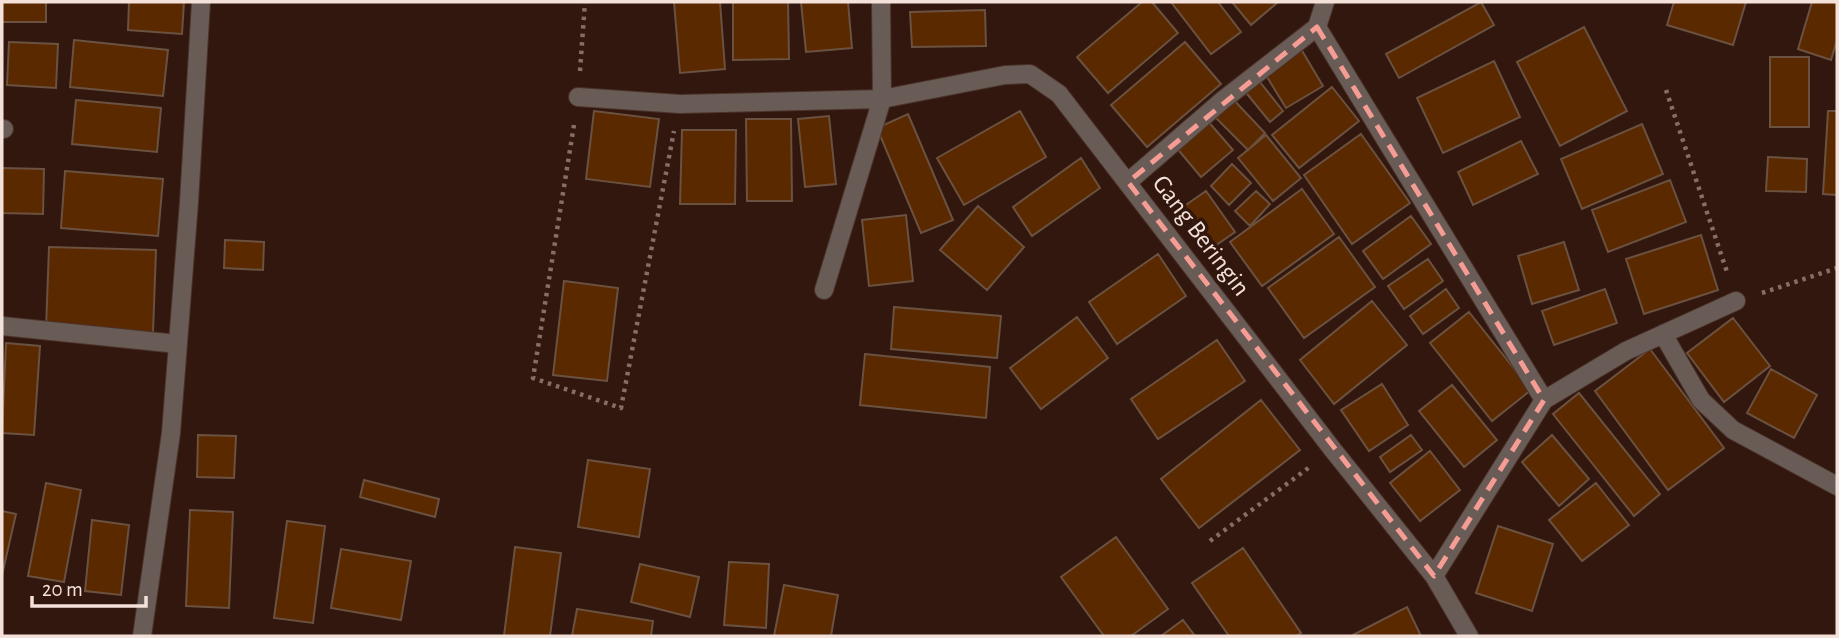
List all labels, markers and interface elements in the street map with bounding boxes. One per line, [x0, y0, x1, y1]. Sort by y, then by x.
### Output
street label: Gang Beringin [1148, 170, 1255, 301]
scale bar [32, 564, 145, 608]
text: 20 m [42, 579, 83, 600]

